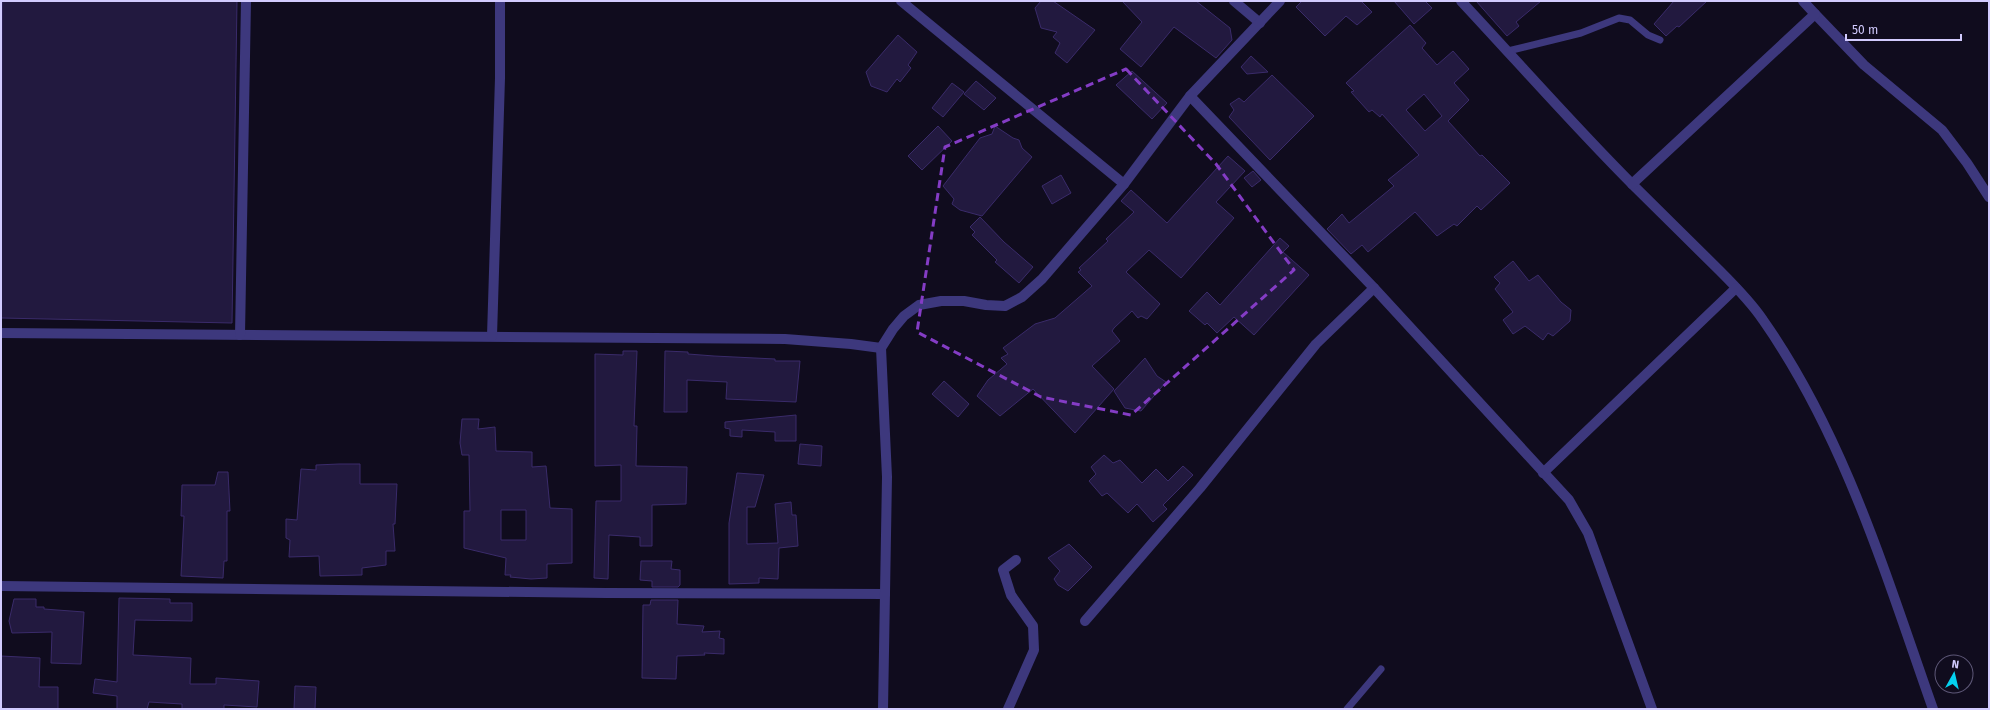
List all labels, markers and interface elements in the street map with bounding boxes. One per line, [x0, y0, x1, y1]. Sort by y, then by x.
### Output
scale bar [1846, 16, 1961, 42]
text: 50 m [1852, 23, 1878, 37]
north arrow [1934, 654, 1974, 694]
text: N [1951, 658, 1960, 672]

